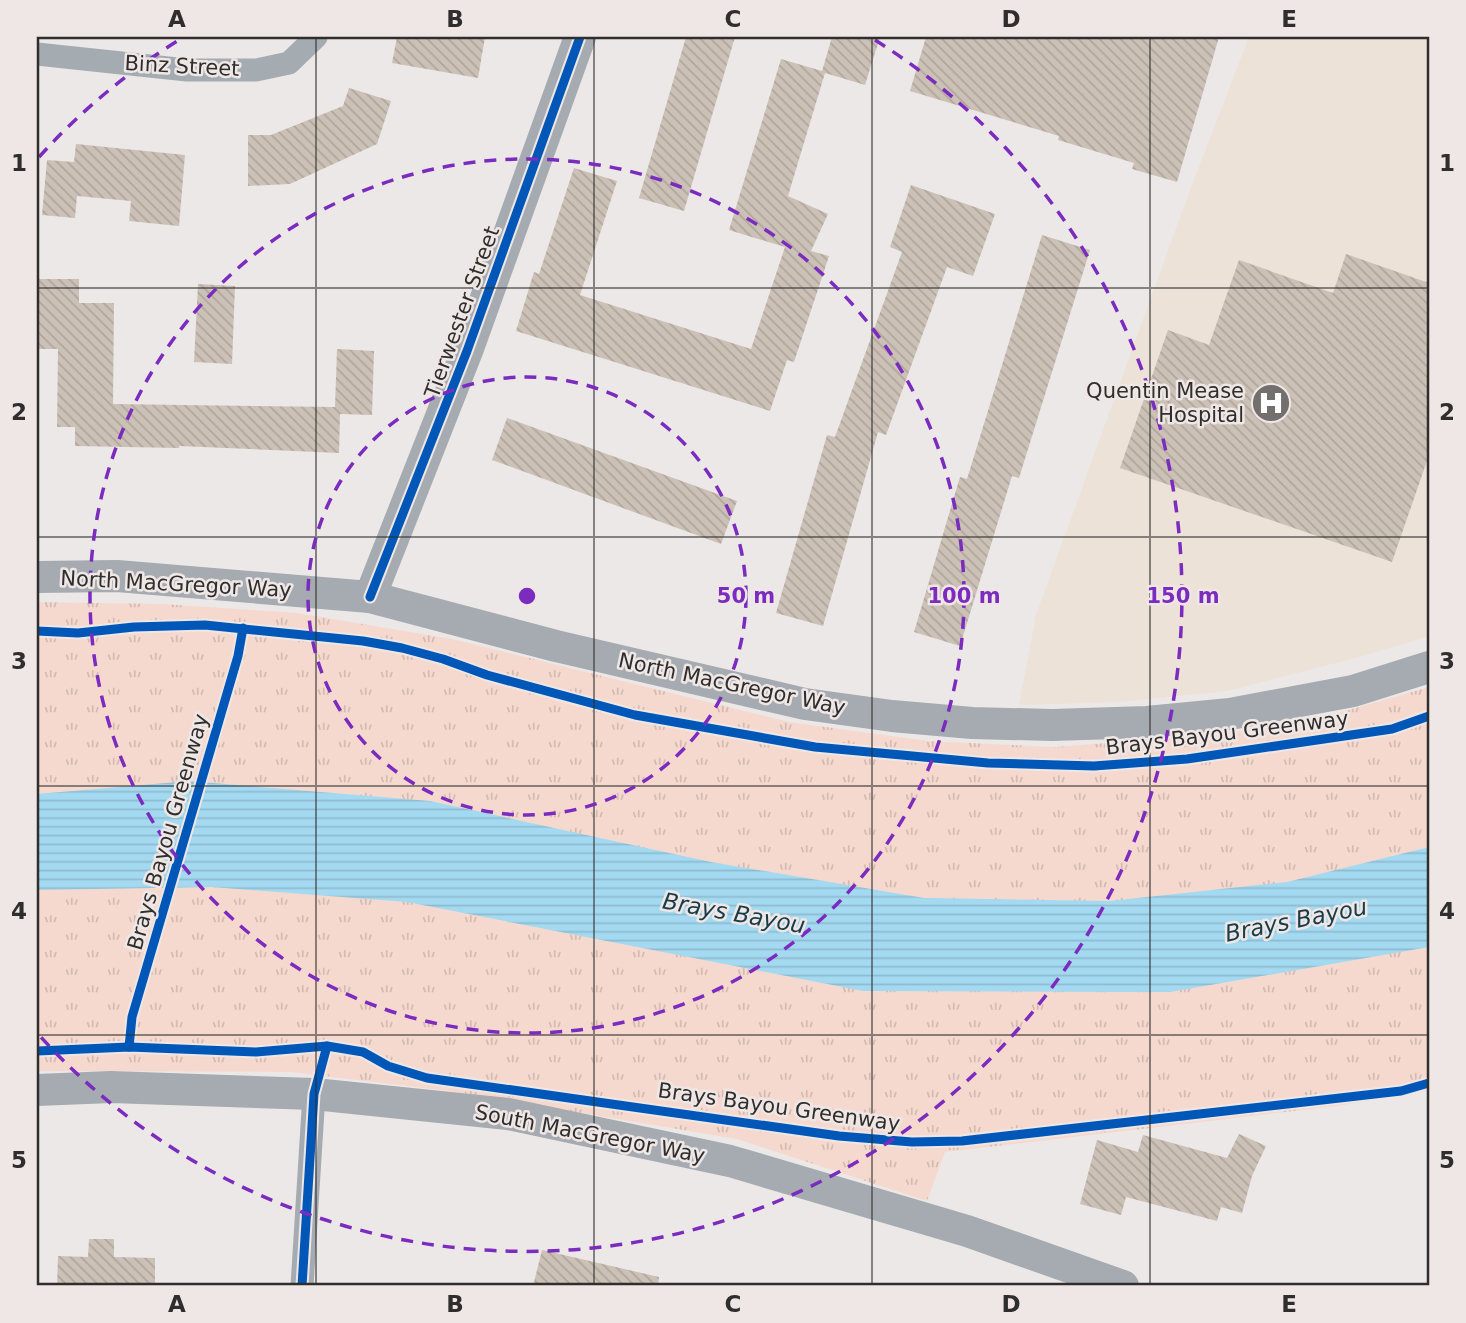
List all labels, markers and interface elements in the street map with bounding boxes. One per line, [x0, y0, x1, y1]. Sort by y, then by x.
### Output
text: A [168, 6, 186, 32]
text: B [446, 6, 464, 32]
text: C [725, 6, 741, 32]
text: D [1001, 6, 1021, 32]
text: E [1281, 6, 1297, 32]
street label: Binz Street [124, 51, 240, 81]
text: 1 [11, 150, 27, 176]
text: 1 [1439, 150, 1455, 176]
street label: Tierwester Street [419, 223, 504, 402]
place label: Quentin Mease Hospital [1086, 379, 1244, 427]
hospital icon: Quentin Mease Hospital [1250, 382, 1292, 424]
text: 2 [11, 399, 27, 425]
text: 2 [1439, 399, 1455, 425]
street label: North MacGregor Way [60, 566, 292, 602]
centre of rings [515, 584, 539, 608]
text: 50 m [717, 584, 775, 608]
text: 100 m [927, 584, 1001, 608]
text: 150 m [1146, 584, 1220, 608]
text: 3 [11, 648, 27, 674]
street label: North MacGregor Way [616, 648, 848, 720]
text: 3 [1439, 648, 1455, 674]
street label: Brays Bayou Greenway [1104, 706, 1350, 760]
street label: Brays Bayou Greenway [123, 711, 213, 953]
water label: Brays Bayou [661, 888, 807, 938]
water label: Brays Bayou [1223, 893, 1369, 947]
text: 4 [11, 898, 27, 924]
text: 4 [1439, 898, 1455, 924]
street label: Brays Bayou Greenway [656, 1078, 902, 1136]
street label: South MacGregor Way [473, 1100, 707, 1168]
text: 5 [11, 1147, 27, 1173]
text: 5 [1439, 1147, 1455, 1173]
text: A [168, 1291, 186, 1317]
text: B [446, 1291, 464, 1317]
text: C [725, 1291, 741, 1317]
text: D [1001, 1291, 1021, 1317]
text: E [1281, 1291, 1297, 1317]

